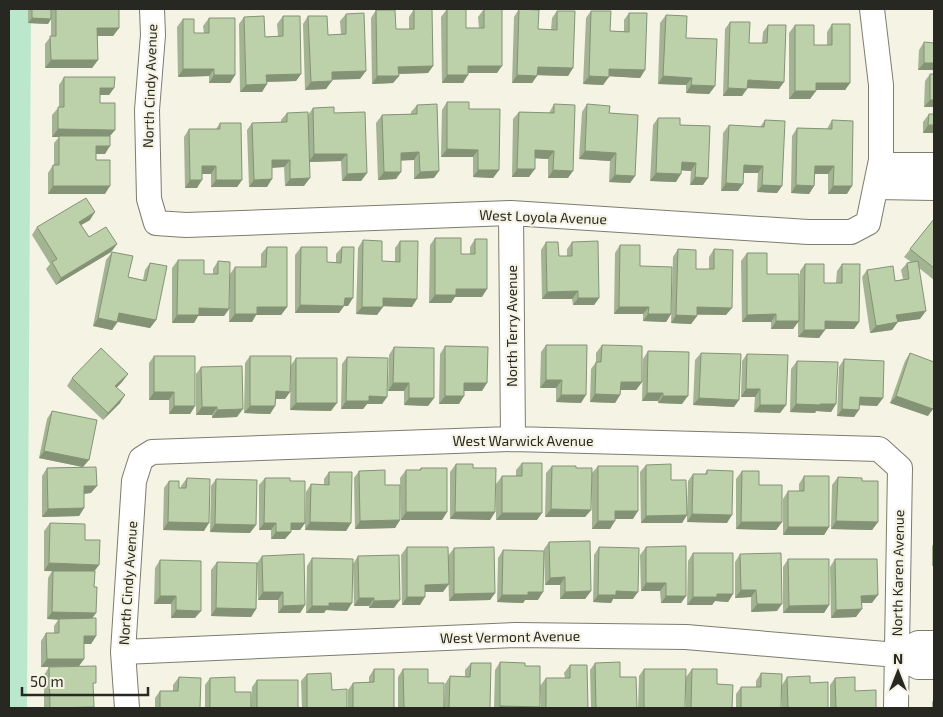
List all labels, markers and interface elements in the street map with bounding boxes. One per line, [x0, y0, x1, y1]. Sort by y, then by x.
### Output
street label: North Cindy Avenue [139, 24, 160, 148]
street label: West Loyola Avenue [479, 206, 607, 227]
street label: North Terry Avenue [503, 265, 520, 387]
street label: West Warwick Avenue [453, 432, 593, 449]
street label: North Karen Avenue [888, 509, 907, 637]
street label: North Cindy Avenue [115, 520, 140, 646]
street label: West Vermont Avenue [440, 627, 580, 646]
north arrow [873, 647, 923, 697]
text: N [893, 650, 903, 667]
scale bar [22, 664, 149, 696]
text: 50 m [30, 672, 64, 690]

